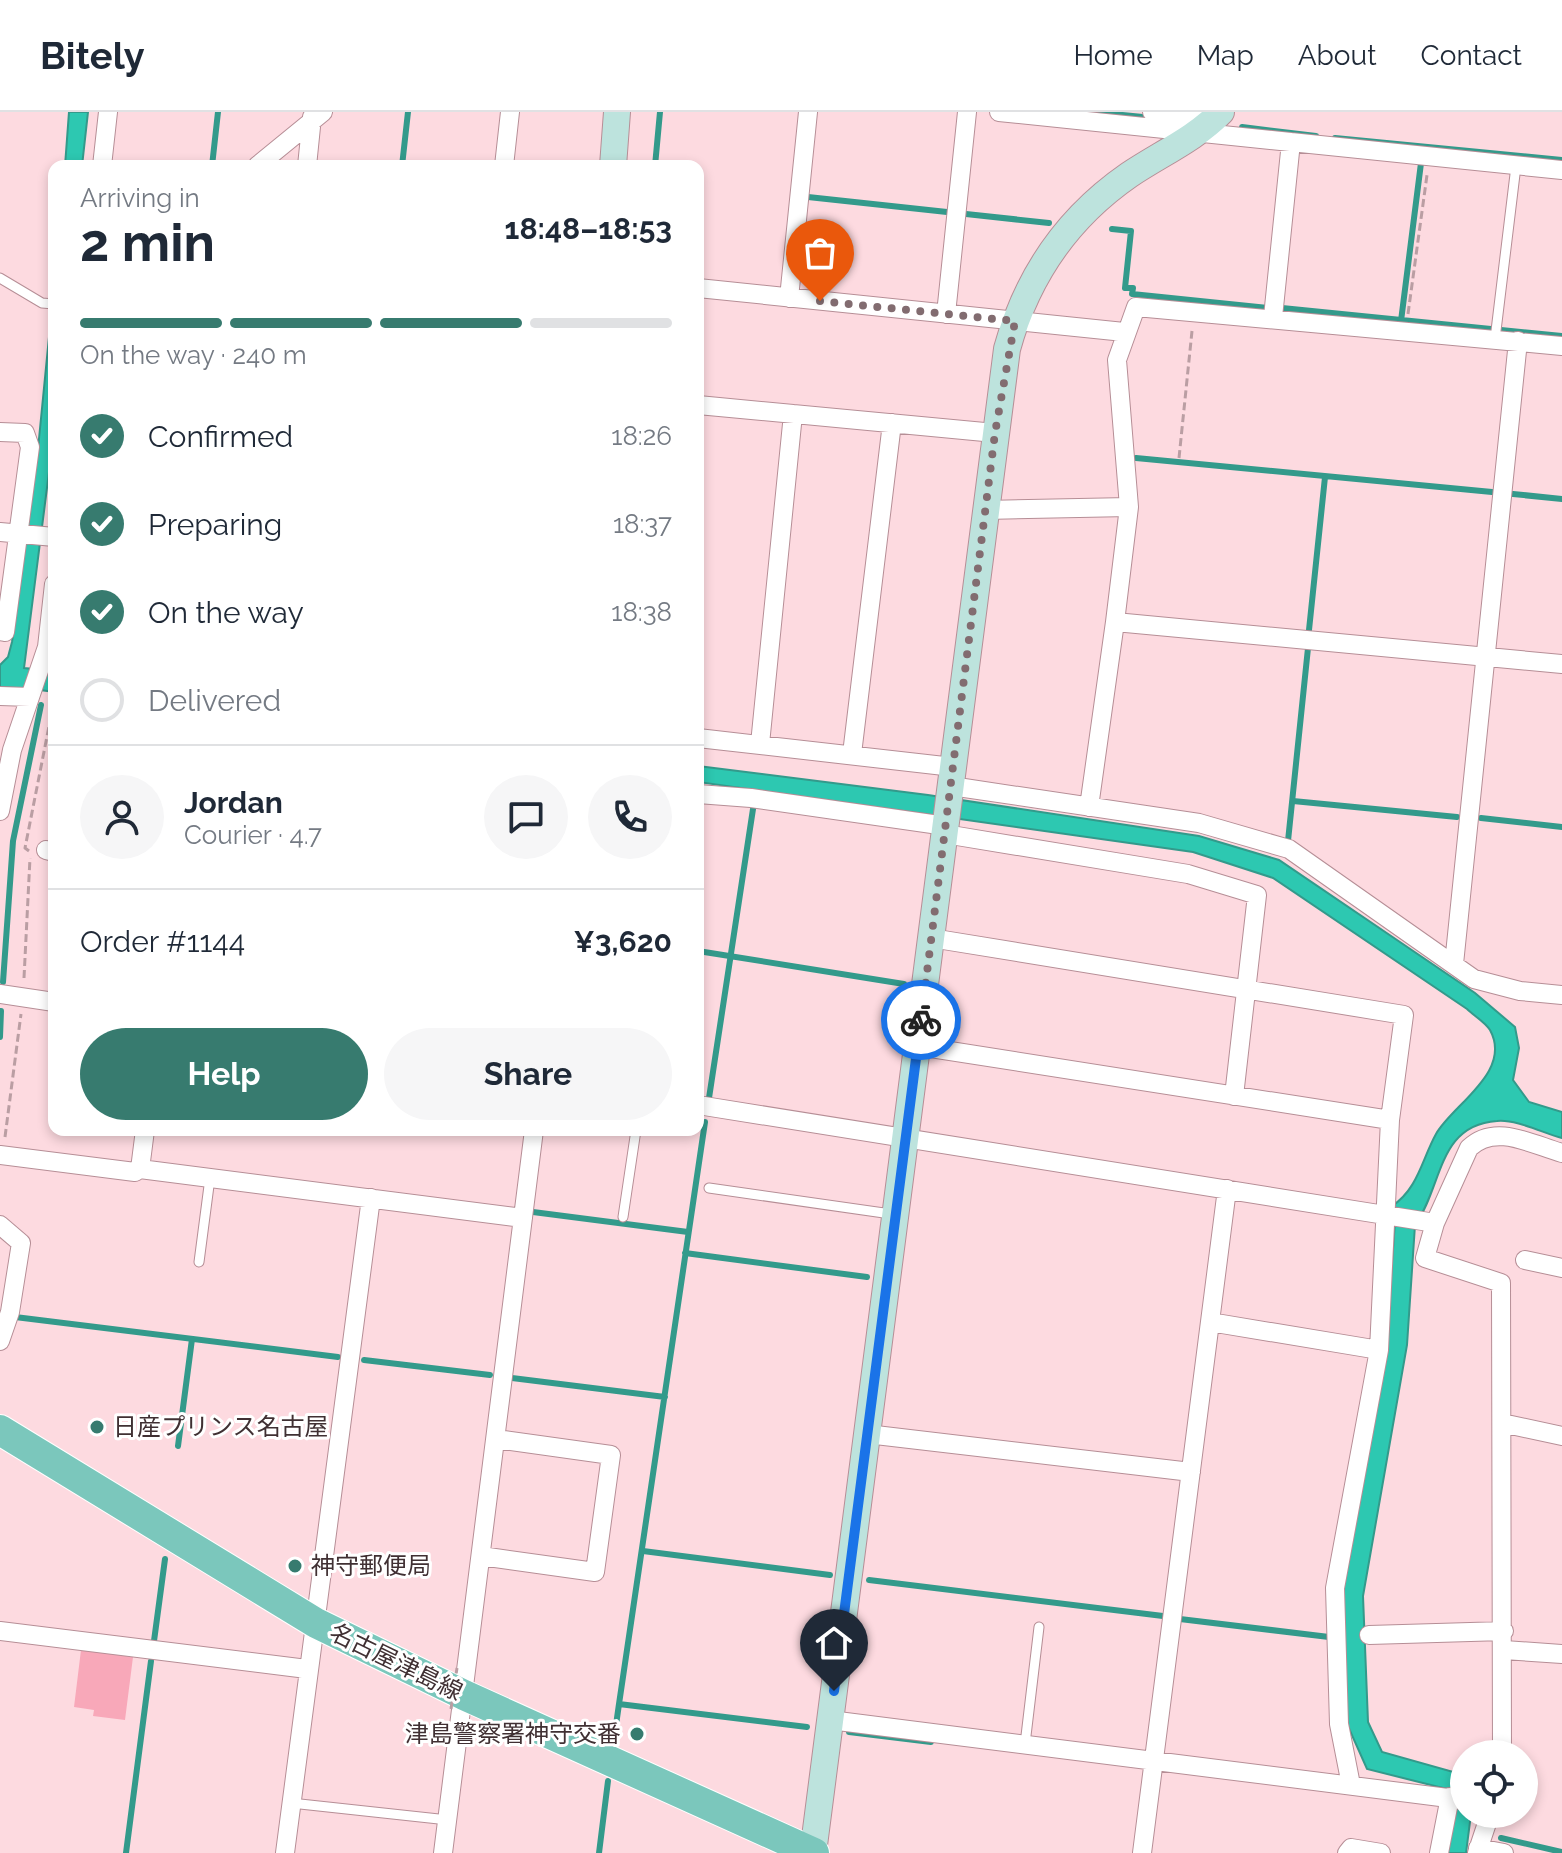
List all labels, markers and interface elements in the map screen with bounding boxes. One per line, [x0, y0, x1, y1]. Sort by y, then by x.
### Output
text: Bitely [40, 33, 145, 78]
text: Home [1073, 39, 1153, 72]
text: Map [1197, 39, 1254, 72]
text: About [1298, 39, 1377, 72]
text: Contact [1421, 39, 1522, 72]
text: Arriving in [80, 183, 200, 213]
text: 18:48–18:53 [505, 211, 672, 246]
text: 2 min [80, 212, 215, 273]
pin [786, 219, 854, 301]
icon: bag [798, 231, 842, 275]
text: On the way · 240 m [80, 340, 307, 370]
icon: check [80, 414, 124, 458]
text: Confirmed [148, 419, 293, 454]
text: 18:26 [611, 421, 672, 451]
icon: check [80, 502, 124, 546]
text: Preparing [148, 507, 282, 542]
text: 18:37 [613, 509, 672, 539]
icon: check [80, 590, 124, 634]
text: On the way [148, 595, 304, 630]
text: 18:38 [611, 597, 672, 627]
text: Delivered [148, 683, 281, 718]
button: person [80, 775, 164, 859]
button: chat [484, 775, 568, 859]
button: phone [588, 775, 672, 859]
text: Jordan [184, 785, 283, 820]
text: Courier · 4.7 [184, 820, 322, 850]
text: Order #1144 [80, 924, 245, 959]
text: ¥3,620 [573, 924, 672, 959]
courier [881, 980, 961, 1060]
icon: bike [899, 998, 943, 1042]
button: Help [80, 1028, 368, 1120]
button: Share [384, 1028, 672, 1120]
place label: 日産プリンス名古屋 [113, 1412, 329, 1441]
marker: 日産プリンス名古屋 [88, 1418, 106, 1436]
place label: 神守郵便局 [311, 1551, 431, 1580]
marker: 神守郵便局 [286, 1557, 304, 1575]
pin [800, 1609, 868, 1691]
street label: 名古屋津島線 [325, 1617, 467, 1706]
icon: home [812, 1621, 856, 1665]
place label: 津島警察署神守交番 [405, 1719, 621, 1748]
marker: 津島警察署神守交番 [628, 1725, 646, 1743]
map controls [1450, 1740, 1538, 1828]
button: locate [1450, 1740, 1538, 1828]

